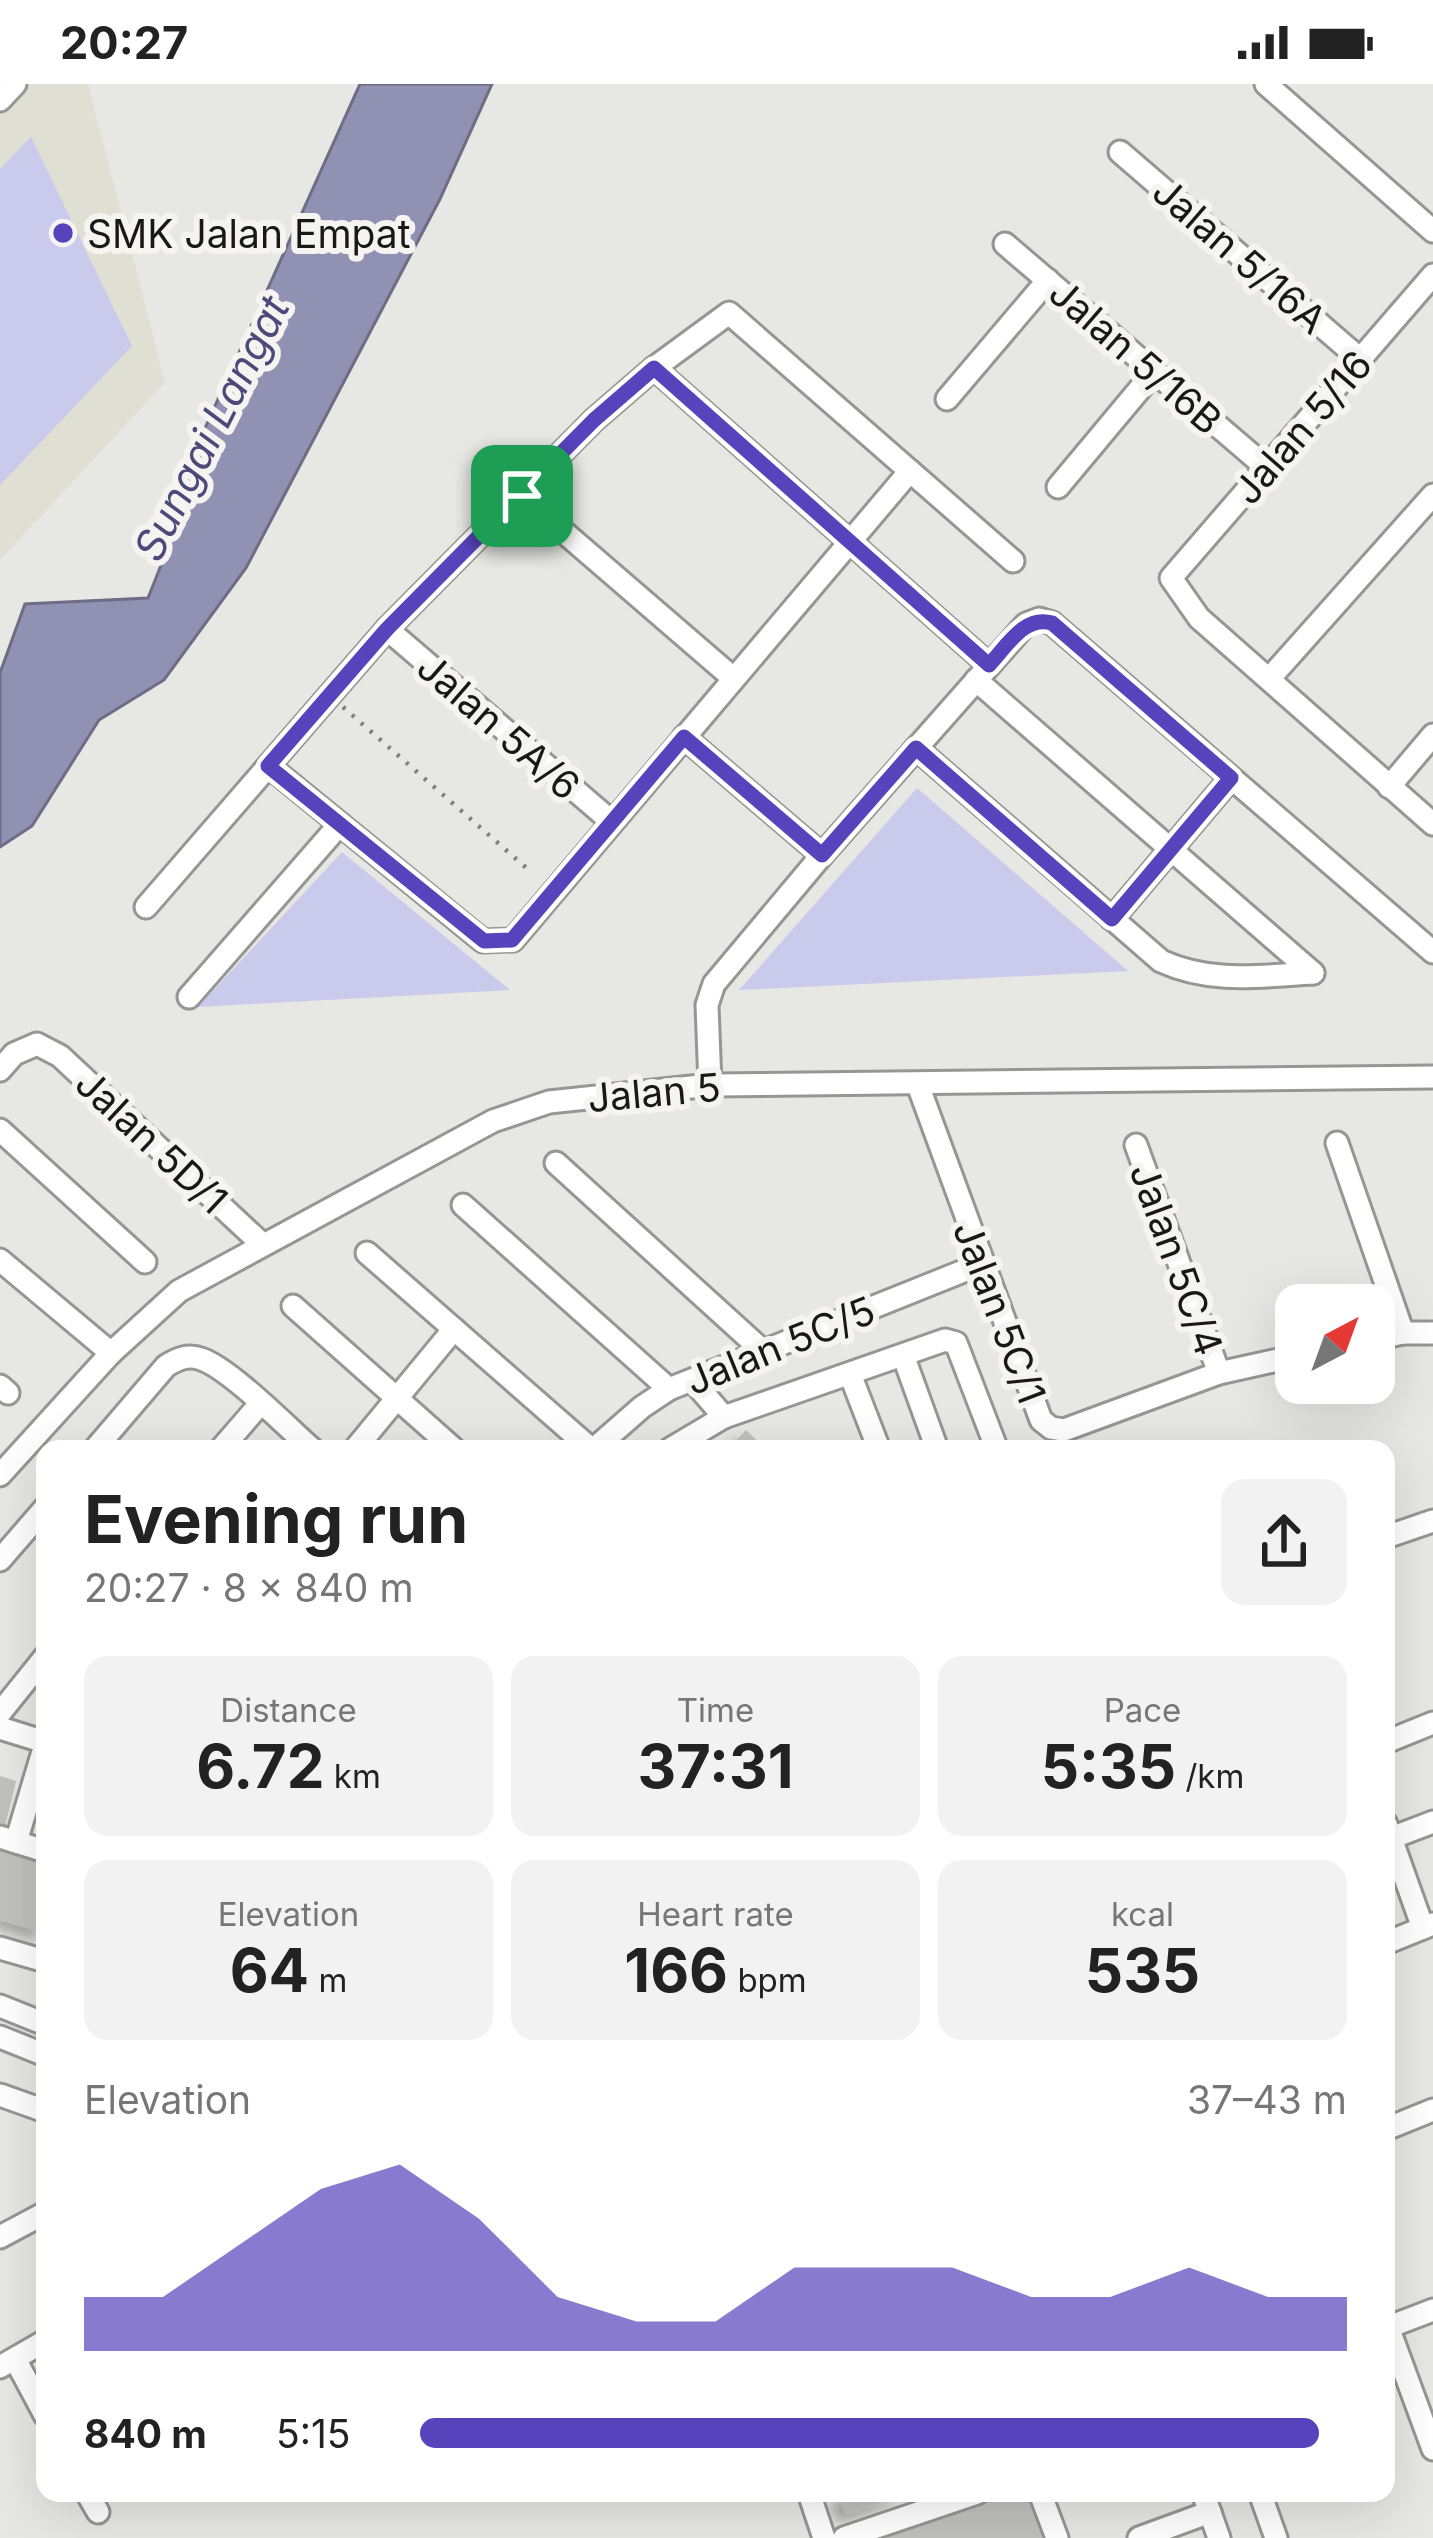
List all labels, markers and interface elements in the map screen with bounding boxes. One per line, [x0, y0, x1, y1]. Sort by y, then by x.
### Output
text: 20:27 [60, 15, 188, 70]
street label: Jalan 5/16A [1144, 167, 1336, 343]
place label: SMK Jalan Empat [87, 210, 410, 257]
marker: SMK Jalan Empat [50, 220, 76, 246]
street label: Jalan 5/16B [1040, 268, 1232, 444]
water label: Sungai Langat [122, 286, 300, 569]
street label: Jalan 5/16 [1223, 341, 1381, 513]
pin [471, 445, 573, 547]
icon: arrive [489, 463, 555, 529]
street label: Jalan 5A/6 [408, 643, 590, 809]
street label: Jalan 5D/1 [67, 1059, 237, 1223]
street label: Jalan 5 [586, 1063, 722, 1121]
street label: Jalan 5C/4 [1121, 1157, 1233, 1361]
street label: Jalan 5C/1 [944, 1214, 1056, 1410]
north arrow [1275, 1284, 1395, 1404]
map controls [1275, 1284, 1395, 1404]
street label: Jalan 5C/5 [679, 1286, 881, 1404]
text: Evening run [84, 1479, 468, 1559]
button: share [1221, 1479, 1347, 1605]
text: 20:27 · 8 × 840 m [84, 1564, 414, 1611]
text: Distance [220, 1690, 357, 1730]
text: Time [677, 1690, 754, 1730]
text: Pace [1104, 1690, 1181, 1730]
text: 6.72 [196, 1730, 325, 1802]
text: 37:31 [637, 1730, 794, 1802]
text: 5:35 [1041, 1730, 1176, 1802]
text: km [325, 1756, 381, 1796]
text: /km [1176, 1756, 1244, 1796]
text: Elevation [218, 1894, 359, 1934]
text: Heart rate [637, 1894, 794, 1934]
text: kcal [1111, 1894, 1174, 1934]
text: 64 [230, 1934, 309, 2006]
text: 166 [624, 1934, 728, 2006]
text: 535 [1085, 1934, 1200, 2006]
text: m [309, 1960, 347, 2000]
text: bpm [728, 1960, 807, 2000]
text: Elevation [84, 2076, 251, 2123]
text: 37–43 m [1187, 2076, 1347, 2123]
text: 840 m [84, 2410, 207, 2457]
text: 5:15 [276, 2410, 351, 2457]

